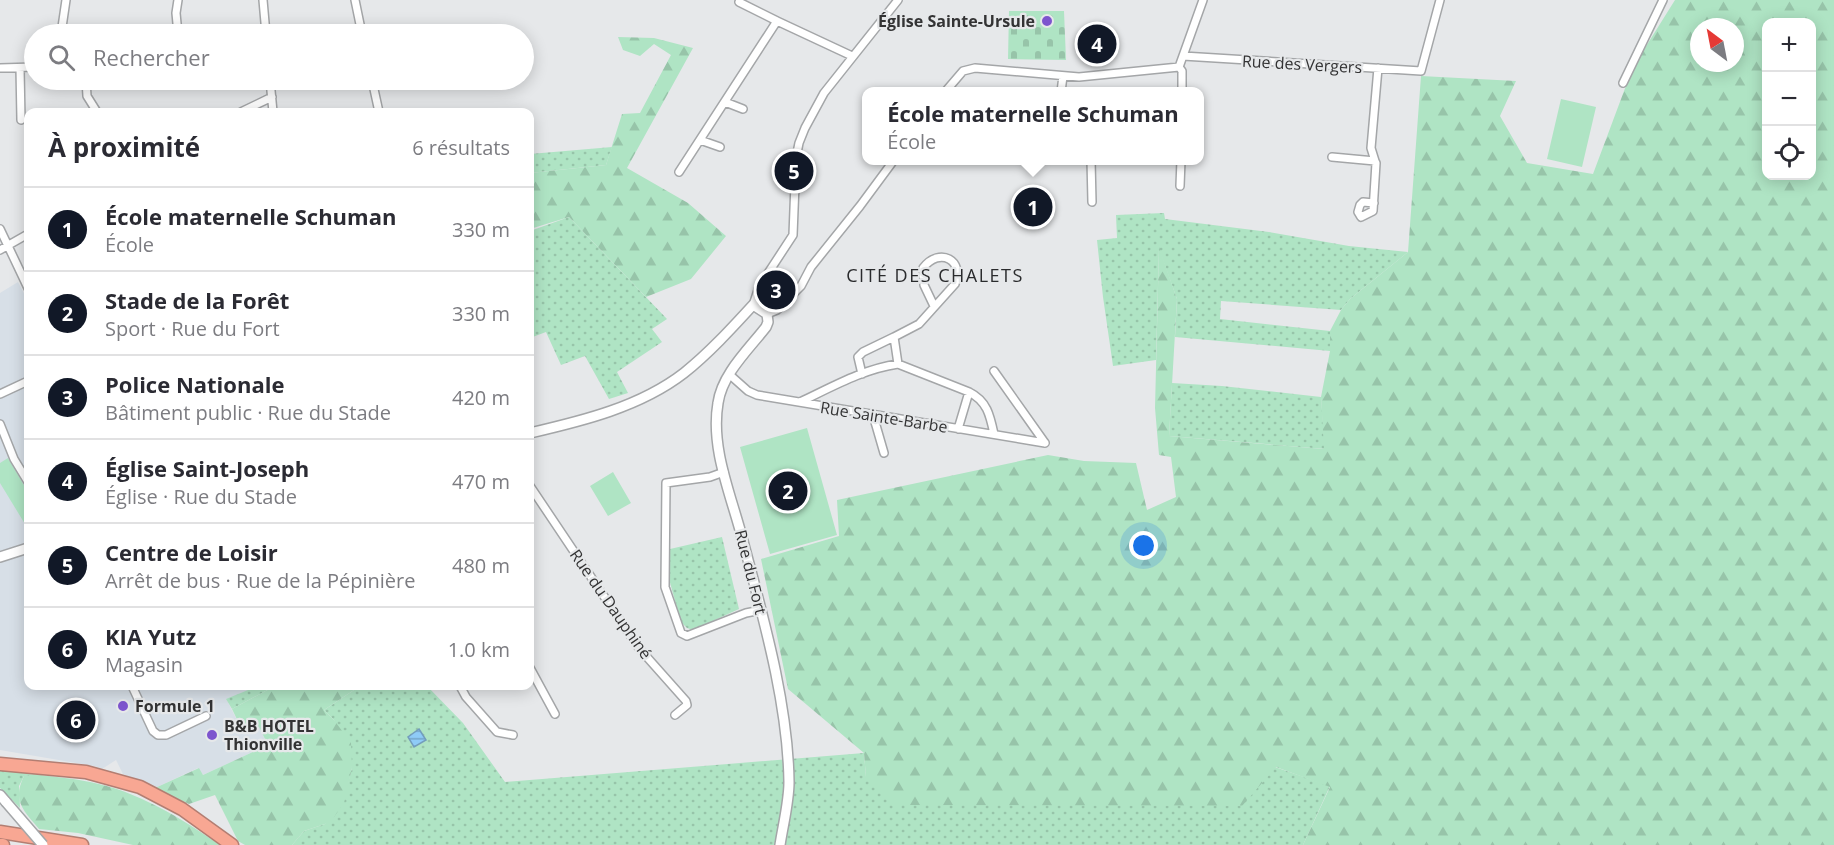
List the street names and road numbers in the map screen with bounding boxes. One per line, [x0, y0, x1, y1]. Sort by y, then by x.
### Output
street label: Rue des Vergers [1241, 50, 1363, 78]
street label: Rue Sainte-Barbe [819, 396, 949, 438]
street label: Rue du Fort [730, 527, 772, 617]
street label: Rue du Dauphiné [565, 545, 657, 663]

